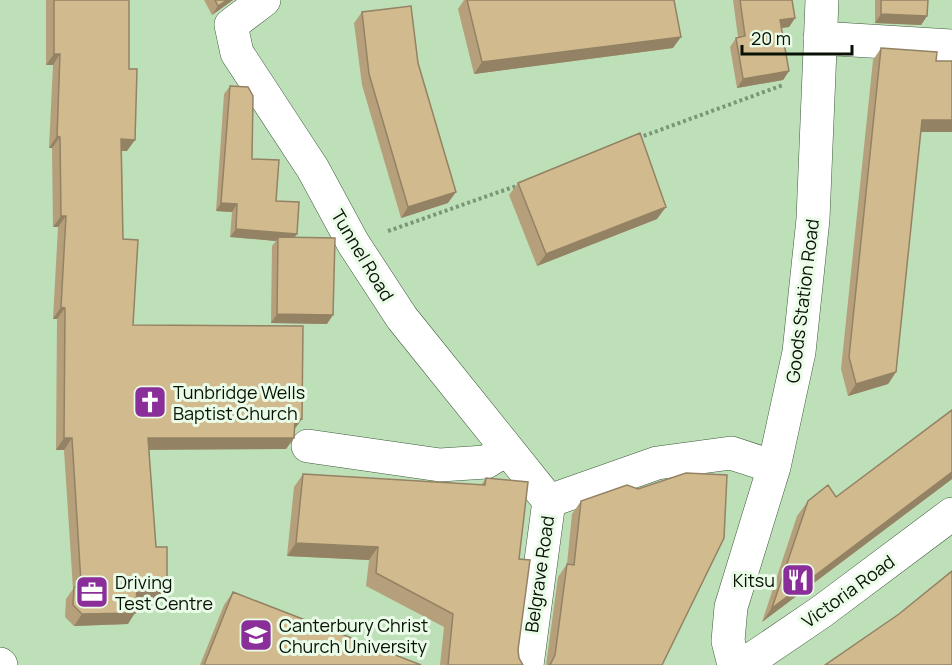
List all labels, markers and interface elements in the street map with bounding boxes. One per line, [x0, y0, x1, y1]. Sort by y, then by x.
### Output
scale bar [742, 18, 852, 56]
text: 20 m [751, 26, 791, 50]
street label: Tunnel Road [326, 205, 400, 305]
street label: Goods Station Road [780, 218, 824, 384]
place label: Tunbridge Wells Baptist Church [173, 380, 305, 425]
church icon: Tunbridge Wells Baptist Church [132, 384, 168, 420]
street label: Belgrave Road [519, 514, 559, 634]
street label: Victoria Road [797, 549, 899, 633]
restaurant icon: Kitsu [780, 562, 816, 598]
place label: Kitsu [733, 568, 775, 592]
place label: Driving Test Centre [115, 570, 213, 615]
office icon: Driving Test Centre [74, 574, 110, 610]
place label: Canterbury Christ Church University [279, 613, 428, 658]
school or university icon: Canterbury Christ Church University [238, 617, 274, 653]

